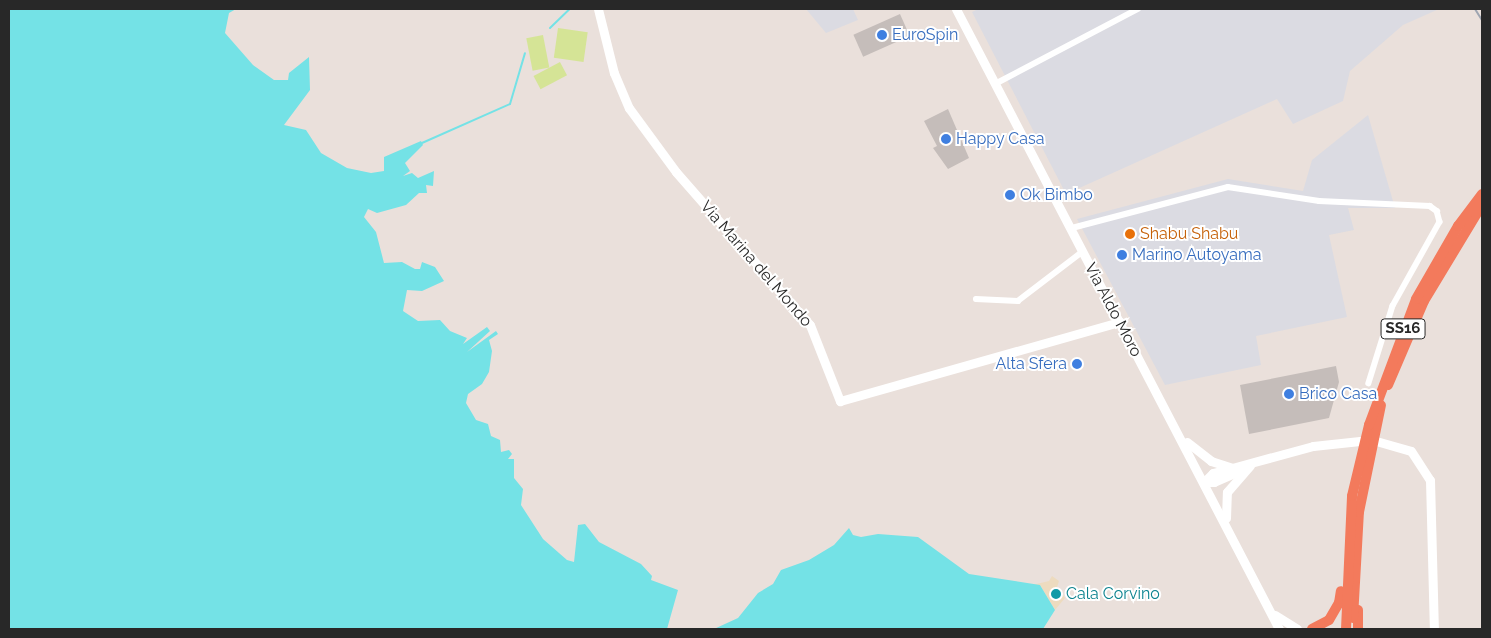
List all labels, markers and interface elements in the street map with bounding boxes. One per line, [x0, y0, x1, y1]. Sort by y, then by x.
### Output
place label: EuroSpin [892, 25, 958, 45]
marker: EuroSpin [876, 29, 888, 41]
place label: Happy Casa [956, 129, 1045, 149]
marker: Happy Casa [940, 133, 952, 145]
place label: Ok Bimbo [1020, 185, 1093, 205]
marker: Ok Bimbo [1004, 189, 1016, 201]
street label: Via Marina del Mondo [696, 197, 816, 331]
place label: Shabu Shabu [1140, 224, 1238, 244]
marker: Shabu Shabu [1124, 228, 1136, 240]
place label: Marino Autoyama [1132, 245, 1262, 265]
marker: Marino Autoyama [1116, 249, 1128, 261]
street label: Via Aldo Moro [1080, 260, 1146, 360]
road number: SS16 [1380, 316, 1426, 342]
place label: Alta Sfera [995, 354, 1067, 374]
marker: Alta Sfera [1071, 358, 1083, 370]
place label: Brico Casa [1299, 384, 1377, 404]
marker: Brico Casa [1283, 388, 1295, 400]
place label: Cala Corvino [1066, 584, 1160, 604]
marker: Cala Corvino [1050, 588, 1062, 600]

